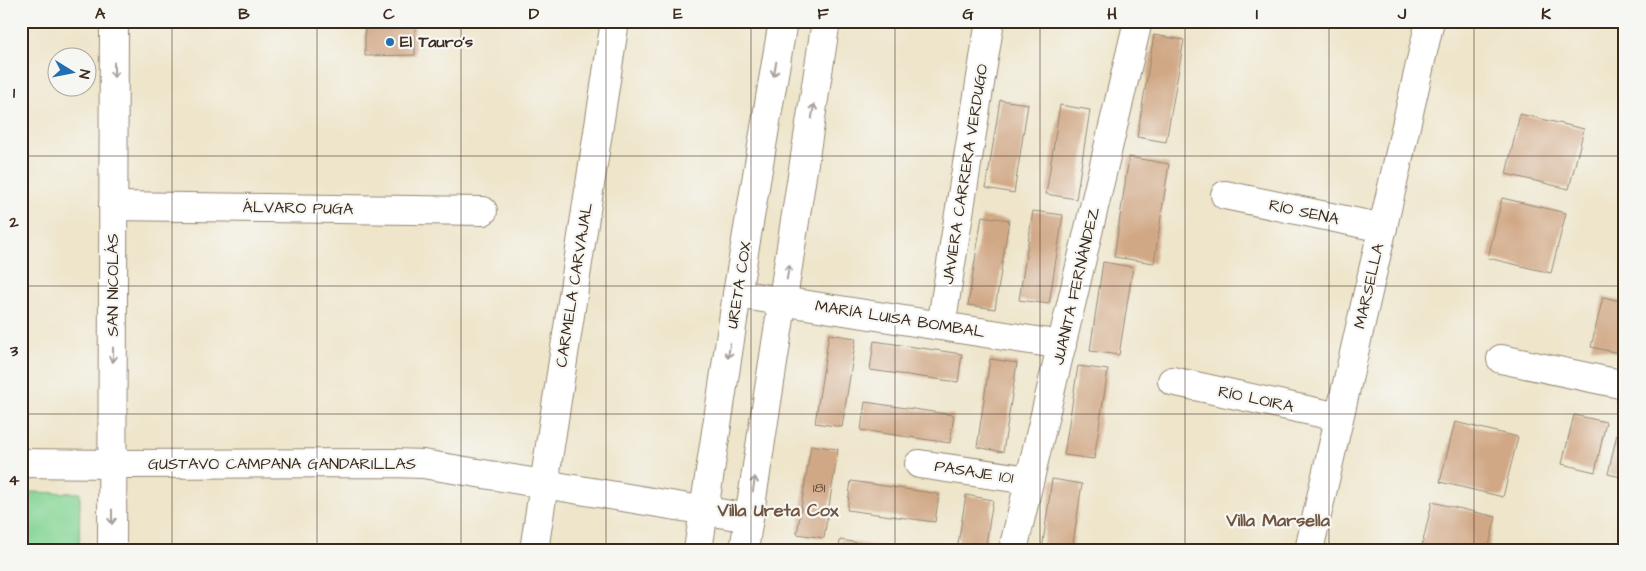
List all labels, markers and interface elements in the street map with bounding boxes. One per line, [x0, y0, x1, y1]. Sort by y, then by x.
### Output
text: A [95, 3, 106, 25]
text: B [238, 3, 250, 25]
text: C [383, 3, 395, 25]
text: D [529, 3, 540, 25]
text: E [673, 3, 683, 25]
text: F [817, 3, 829, 25]
text: G [962, 3, 974, 25]
text: H [1107, 3, 1117, 25]
text: I [1256, 3, 1258, 25]
text: J [1397, 3, 1407, 25]
text: K [1541, 3, 1551, 25]
place label: El Tauro's [400, 31, 473, 53]
marker: El Tauro's [384, 36, 396, 48]
north arrow [48, 48, 98, 98]
one-way arrow [770, 61, 780, 77]
one-way arrow [109, 62, 119, 78]
street label: JAVIERA CARRERA VERDUGO [937, 62, 993, 286]
text: N [73, 68, 94, 80]
text: 1 [13, 82, 16, 104]
one-way arrow [808, 104, 818, 120]
street label: RÍO SENA [1267, 194, 1341, 230]
street label: ÁLVARO PUGA [242, 196, 354, 220]
street label: CARMELA CARVAJAL [550, 201, 598, 369]
street label: JUANITA FERNÁNDEZ [1047, 204, 1105, 367]
text: 2 [8, 211, 19, 233]
street label: SAN NICOLÁS [102, 233, 124, 337]
street label: URETA COX [721, 239, 757, 330]
street label: MARSELLA [1348, 241, 1390, 331]
one-way arrow [783, 264, 793, 280]
street label: MARÍA LUISA BOMBAL [814, 295, 986, 343]
text: 3 [9, 340, 19, 362]
one-way arrow [723, 342, 733, 358]
one-way arrow [108, 346, 118, 363]
street label: RÍO LOIRA [1216, 380, 1296, 418]
street label: GUSTAVO CAMPANA GANDARILLAS [148, 453, 416, 475]
street label: PASAJE 101 [933, 455, 1015, 489]
text: 4 [9, 469, 20, 491]
one-way arrow [749, 477, 759, 493]
house number: 181 [813, 478, 826, 498]
district label: Villa Ureta Cox [717, 498, 839, 523]
district label: Villa Marsella [1225, 508, 1331, 533]
one-way arrow [107, 509, 117, 525]

